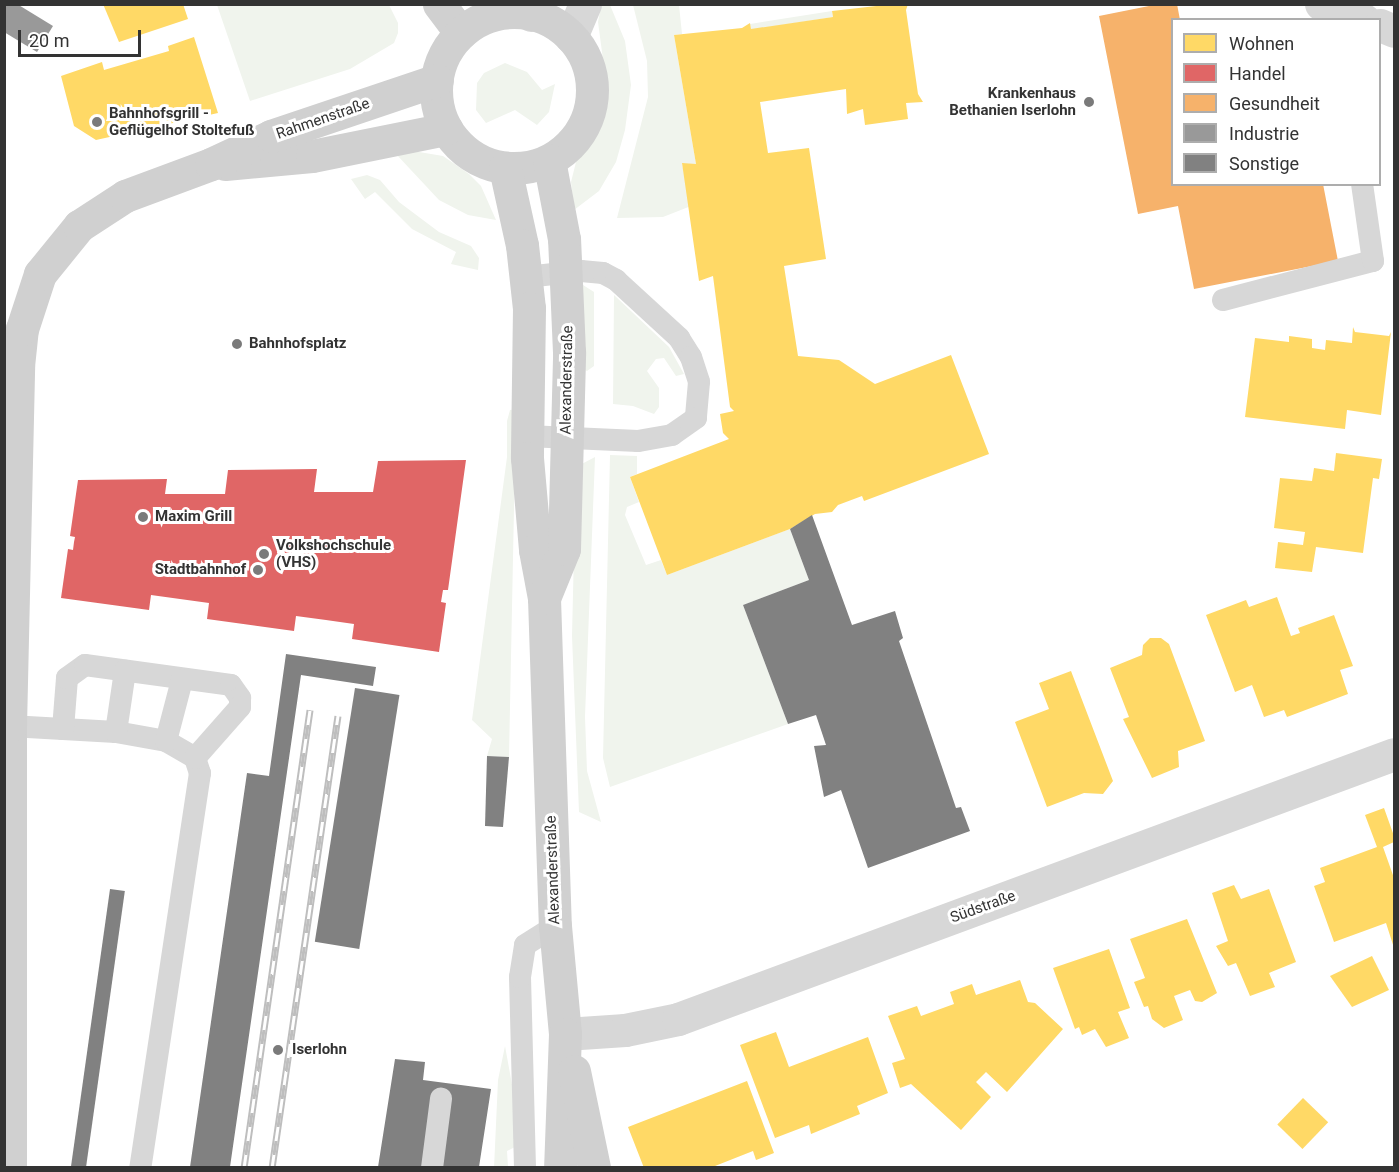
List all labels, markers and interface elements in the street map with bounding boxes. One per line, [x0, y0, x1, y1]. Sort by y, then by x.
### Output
scale bar [21, 18, 144, 56]
legend [1171, 18, 1381, 186]
text: 20 m [29, 30, 69, 51]
text: Wohnen [1229, 33, 1294, 54]
text: Handel [1229, 63, 1286, 84]
place label: Krankenhaus Bethanien Iserlohn [949, 84, 1076, 119]
marker: Krankenhaus Bethanien Iserlohn [1080, 93, 1098, 111]
text: Gesundheit [1229, 93, 1320, 114]
street label: Rahmenstraße [274, 95, 372, 143]
place label: Bahnhofsgrill - Geflügelhof Stoltefuß [109, 104, 254, 139]
marker: Bahnhofsgrill - Geflügelhof Stoltefuß [90, 115, 104, 129]
text: Industrie [1229, 123, 1299, 144]
text: Sonstige [1229, 153, 1299, 174]
street label: Alexanderstraße [557, 325, 577, 435]
place label: Bahnhofsplatz [249, 335, 346, 353]
marker: Bahnhofsplatz [230, 337, 244, 351]
place label: Maxim Grill [155, 508, 232, 526]
marker: Maxim Grill [136, 510, 150, 524]
place label: Volkshochschule (VHS) [276, 536, 391, 571]
marker: Volkshochschule (VHS) [257, 547, 271, 561]
place label: Stadtbahnhof [155, 561, 246, 579]
marker: Stadtbahnhof [251, 563, 265, 577]
street label: Alexanderstraße [542, 815, 564, 925]
street label: Südstraße [948, 887, 1018, 927]
marker: Iserlohn [269, 1041, 287, 1059]
place label: Iserlohn [292, 1041, 347, 1059]

